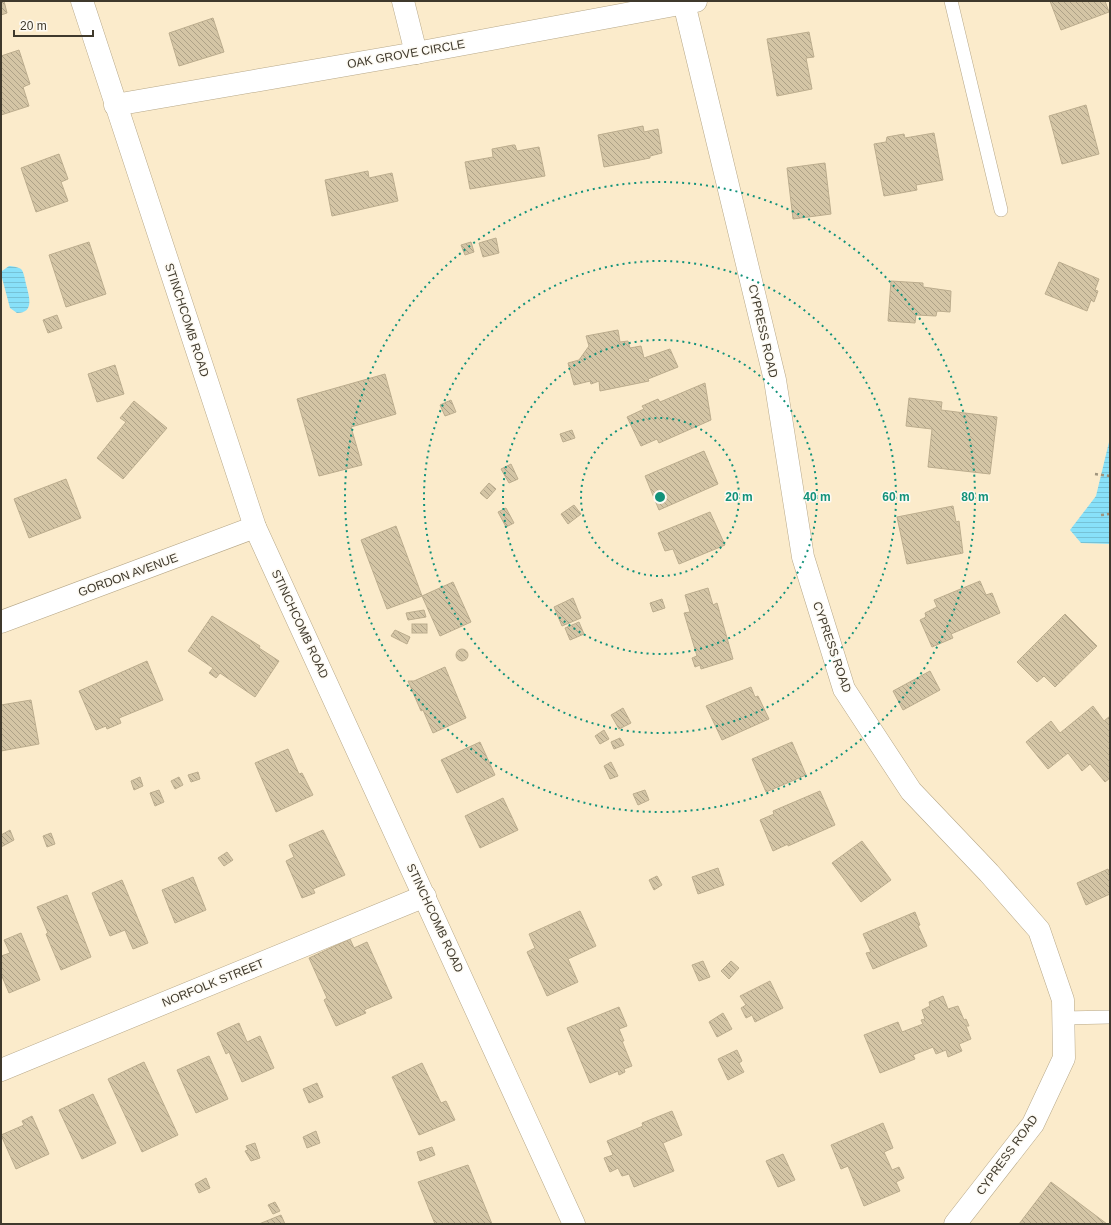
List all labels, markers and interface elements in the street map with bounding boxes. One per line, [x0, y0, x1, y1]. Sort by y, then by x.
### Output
scale bar [14, 12, 93, 38]
text: 20 m [20, 19, 47, 33]
street label: OAK GROVE CIRCLE [346, 37, 466, 71]
street label: STINCHCOMB ROAD [162, 261, 212, 379]
street label: CYPRESS ROAD [745, 283, 781, 379]
centre of rings [653, 490, 667, 504]
text: 20 m [725, 490, 753, 504]
text: 40 m [803, 490, 831, 504]
text: 60 m [882, 490, 910, 504]
text: 80 m [961, 490, 989, 504]
street label: GORDON AVENUE [76, 550, 180, 600]
street label: STINCHCOMB ROAD [269, 567, 332, 681]
street label: CYPRESS ROAD [810, 600, 854, 695]
street label: STINCHCOMB ROAD [404, 861, 467, 975]
street label: NORFOLK STREET [160, 956, 267, 1010]
street label: CYPRESS ROAD [973, 1112, 1041, 1198]

